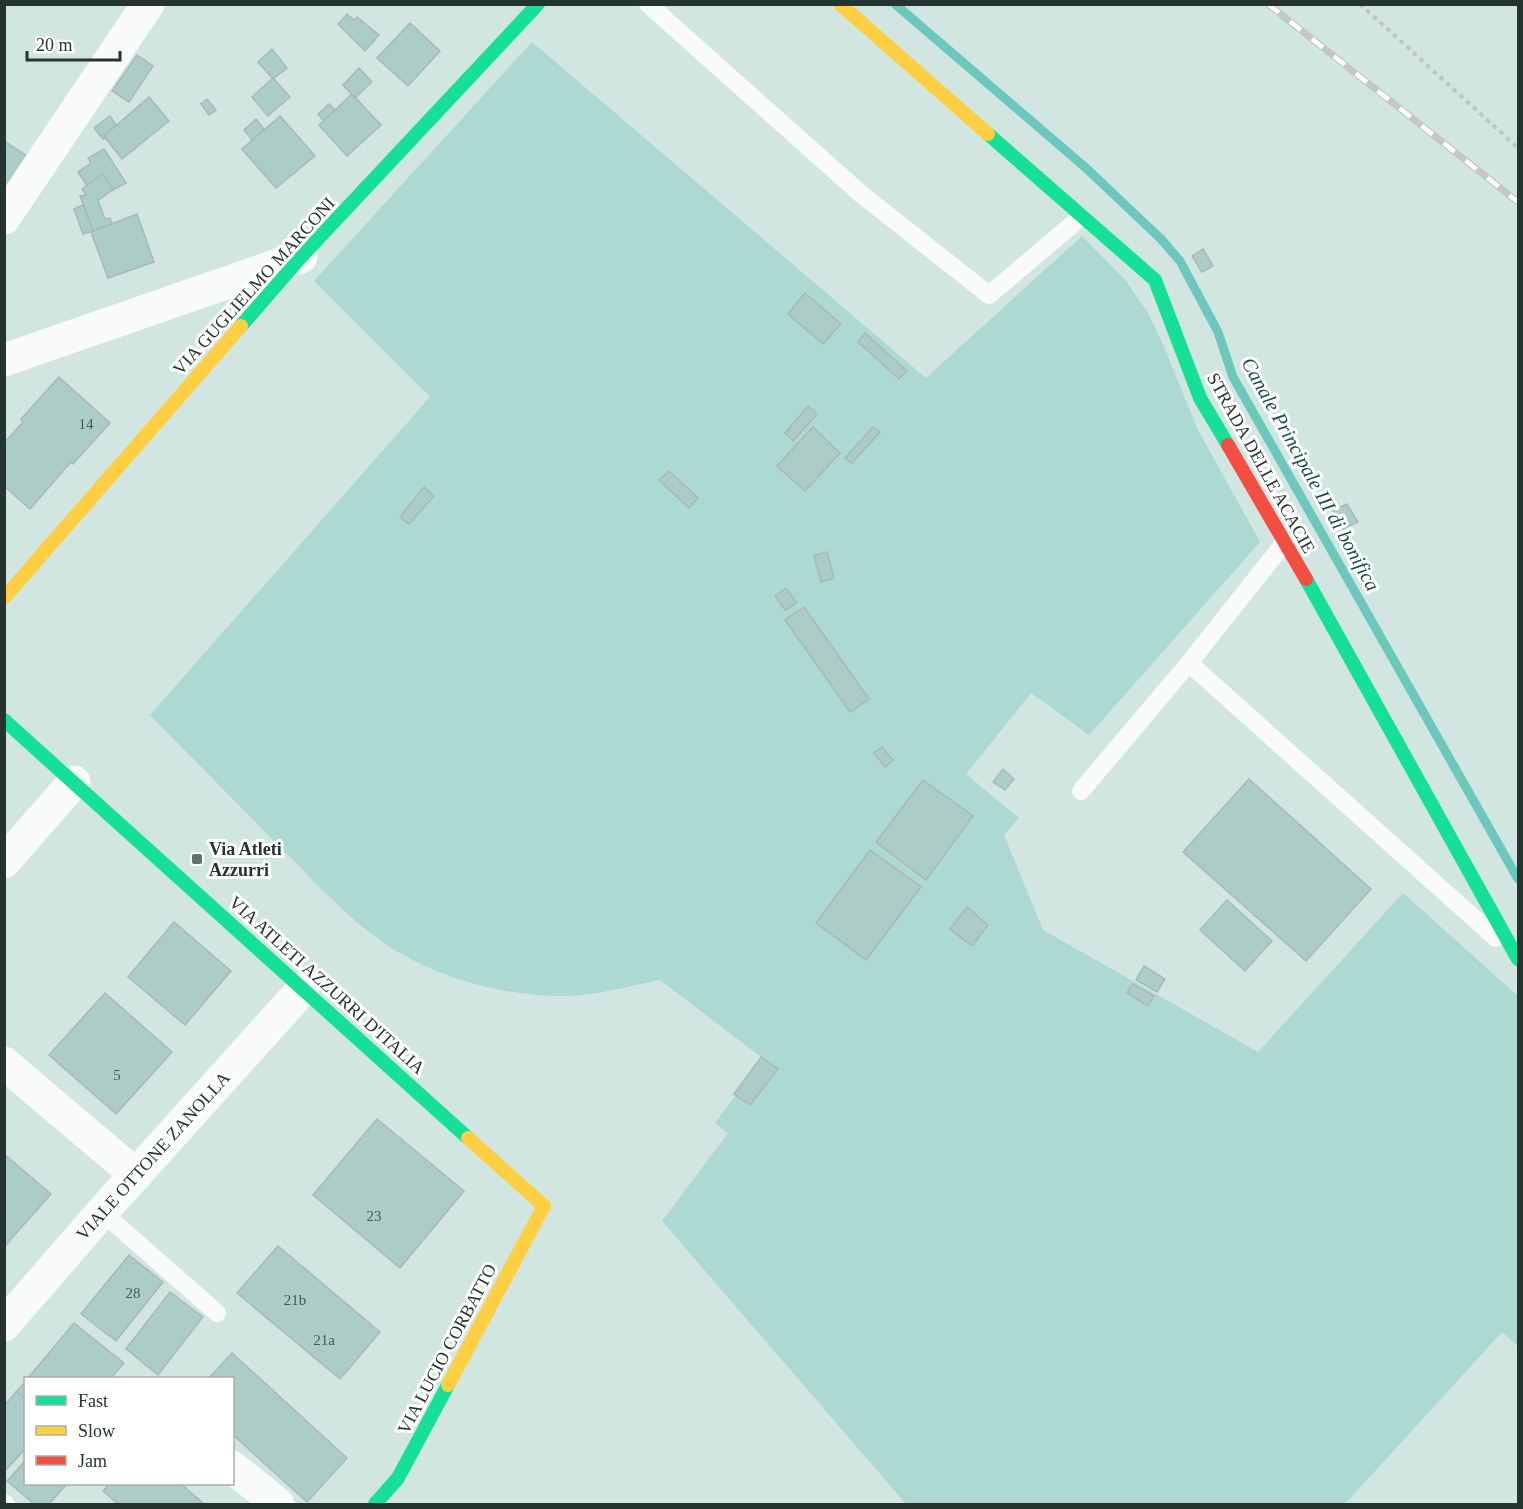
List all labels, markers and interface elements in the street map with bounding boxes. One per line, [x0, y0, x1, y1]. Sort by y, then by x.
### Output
scale bar [27, 24, 120, 62]
text: 20 m [36, 35, 73, 55]
street label: VIA GUGLIELMO MARCONI [169, 193, 339, 379]
water label: Canale Principale III di bonifica [1237, 354, 1384, 595]
street label: STRADA DELLE ACACIE [1203, 369, 1319, 557]
house number: 14 [79, 416, 94, 432]
place label: Via Atleti Azzurri [209, 839, 282, 880]
marker: Via Atleti Azzurri [190, 852, 204, 866]
street label: VIA ATLETI AZZURRI D'ITALIA [225, 892, 429, 1078]
house number: 5 [113, 1067, 121, 1083]
street label: VIALE OTTONE ZANOLLA [72, 1068, 234, 1244]
house number: 23 [367, 1208, 382, 1224]
street label: VIA LUCIO CORBATTO [394, 1261, 500, 1437]
house number: 28 [126, 1285, 141, 1301]
house number: 21b [284, 1292, 306, 1308]
house number: 21a [313, 1332, 335, 1348]
legend [24, 1377, 234, 1485]
text: Fast [78, 1391, 108, 1411]
text: Slow [78, 1421, 115, 1441]
text: Jam [78, 1451, 107, 1471]

